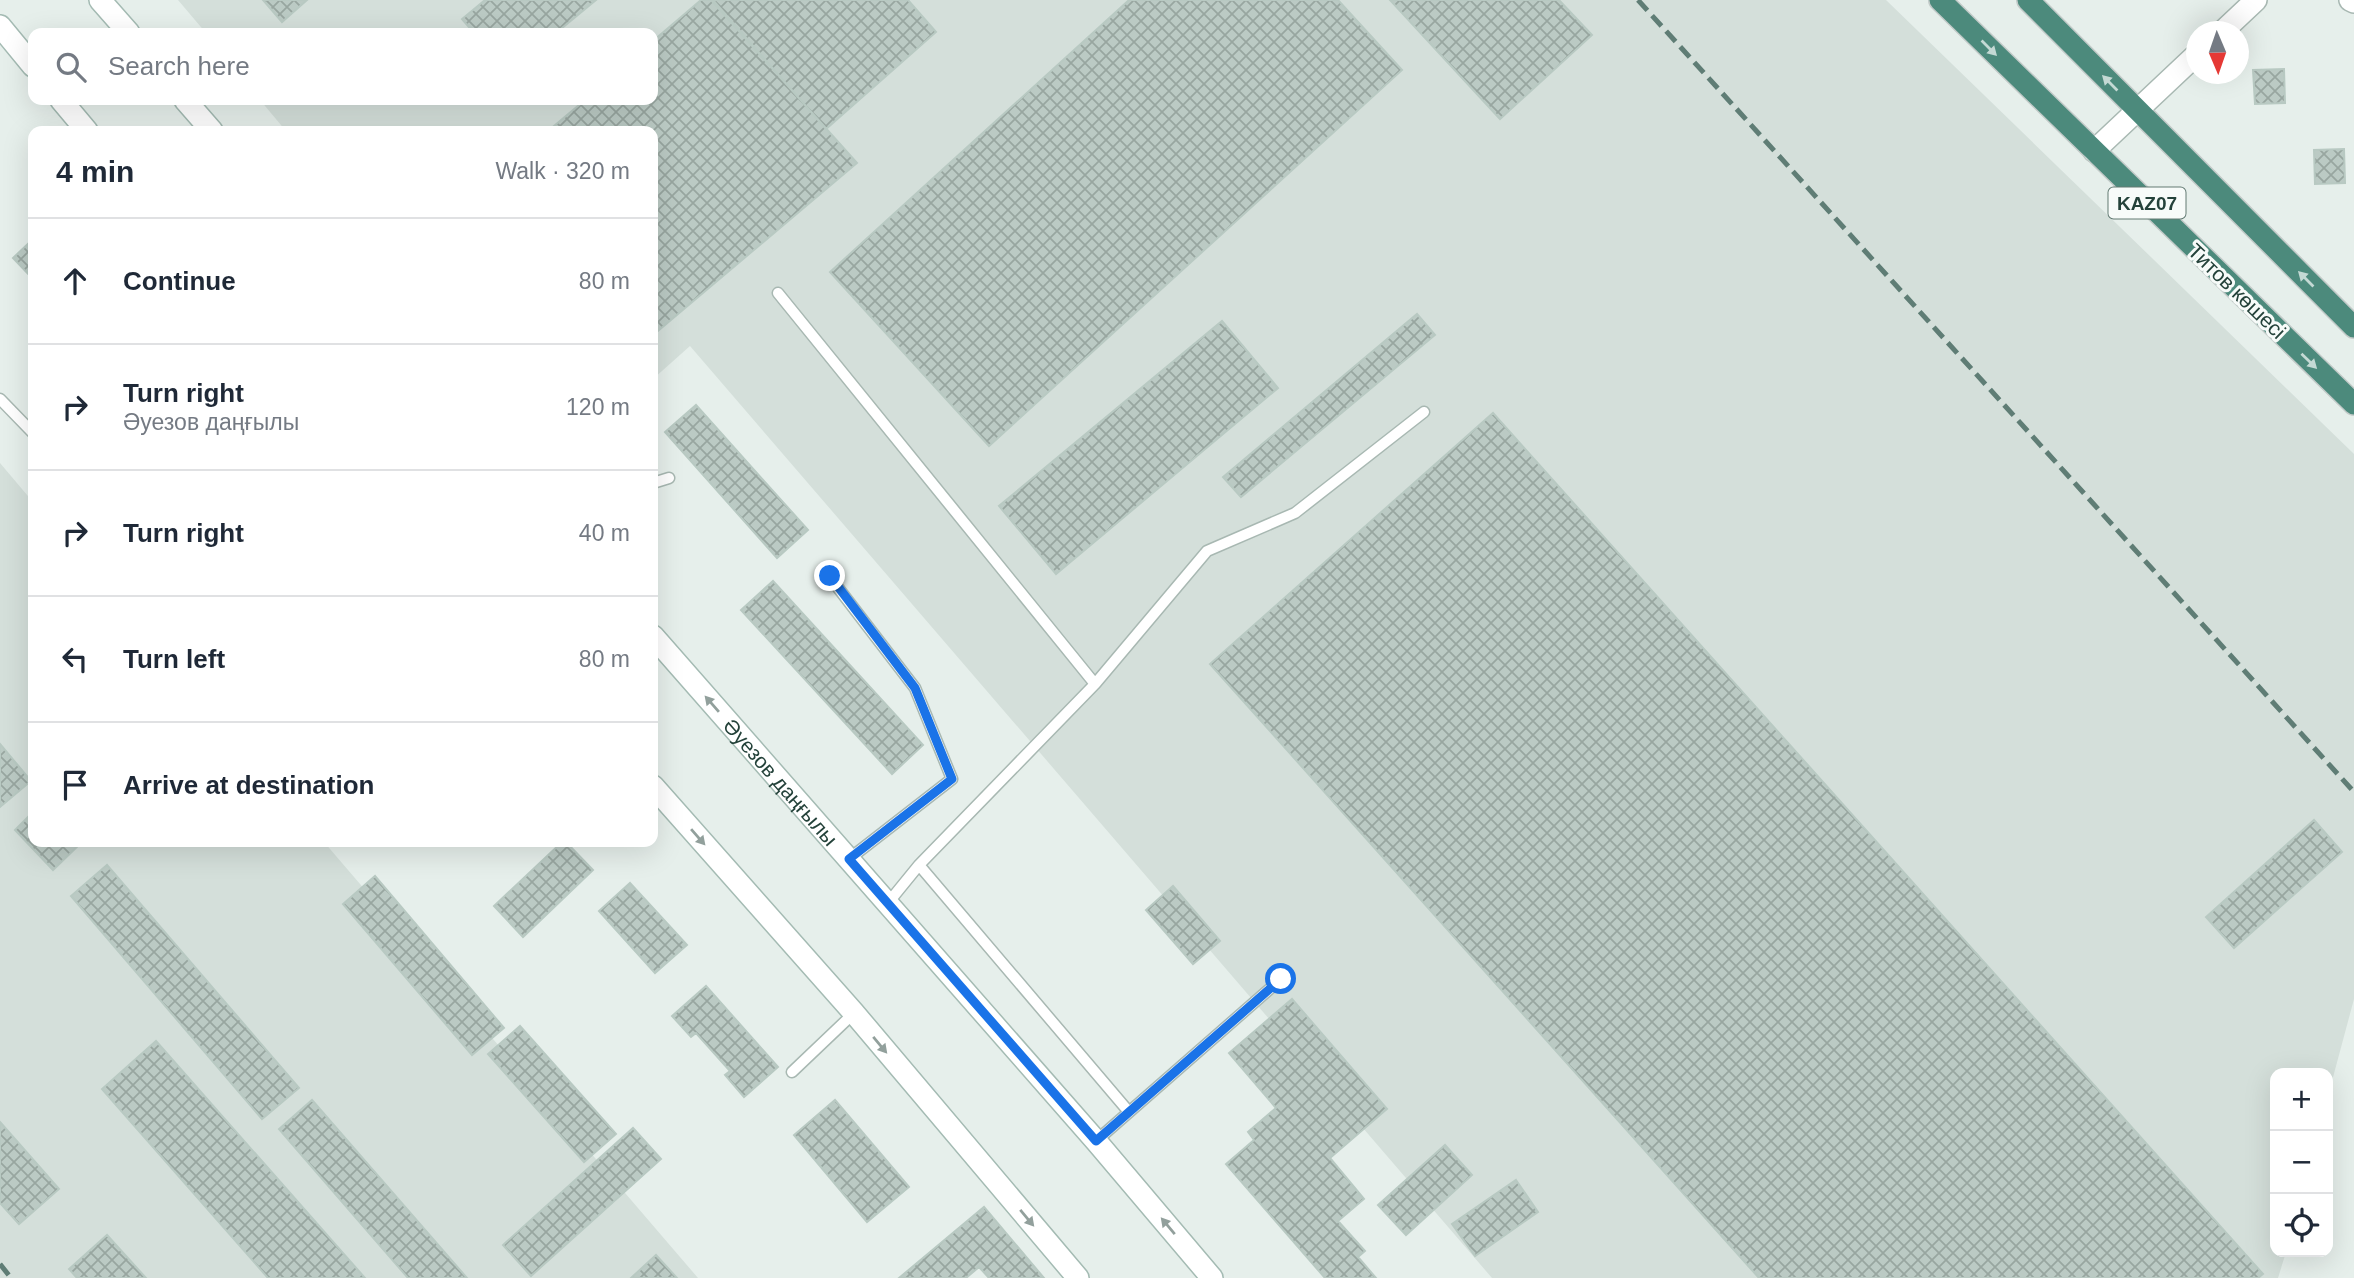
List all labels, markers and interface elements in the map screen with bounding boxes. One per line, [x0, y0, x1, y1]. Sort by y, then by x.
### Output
north arrow [2186, 21, 2249, 84]
search box [28, 28, 658, 105]
one-way arrow [1981, 40, 1997, 56]
icon: search [52, 48, 90, 86]
text: Search here [108, 51, 250, 81]
one-way arrow [2103, 75, 2119, 92]
text: 4 min [56, 155, 134, 188]
text: Walk · 320 m [495, 158, 630, 184]
road number: KAZ07 [2108, 188, 2186, 218]
street label: Титов көшесі [2184, 239, 2290, 343]
icon: ahead [56, 262, 94, 300]
text: Continue [123, 266, 236, 296]
text: 80 m [579, 268, 630, 294]
one-way arrow [2297, 270, 2314, 287]
one-way arrow [2301, 352, 2318, 369]
text: Turn right [123, 378, 244, 408]
icon: right [56, 388, 94, 426]
text: 120 m [566, 394, 630, 420]
text: Әуезов даңғылы [123, 409, 299, 435]
icon: right [56, 514, 94, 552]
text: Turn right [123, 518, 244, 548]
text: 40 m [579, 520, 630, 546]
route end [814, 560, 845, 591]
icon: left [56, 640, 94, 678]
text: Turn left [123, 644, 225, 674]
text: 80 m [579, 646, 630, 672]
one-way arrow [704, 695, 720, 713]
street label: Әуезов даңғылы [719, 714, 843, 850]
icon: arrive [56, 766, 94, 804]
text: Arrive at destination [123, 770, 374, 800]
one-way arrow [690, 828, 706, 846]
route start [1265, 963, 1296, 994]
one-way arrow [872, 1036, 887, 1053]
map controls [2270, 1068, 2333, 1257]
button: + [2270, 1068, 2333, 1131]
button: − [2270, 1131, 2333, 1194]
button: locate [2270, 1194, 2333, 1257]
one-way arrow [1019, 1210, 1034, 1227]
one-way arrow [1160, 1217, 1176, 1235]

